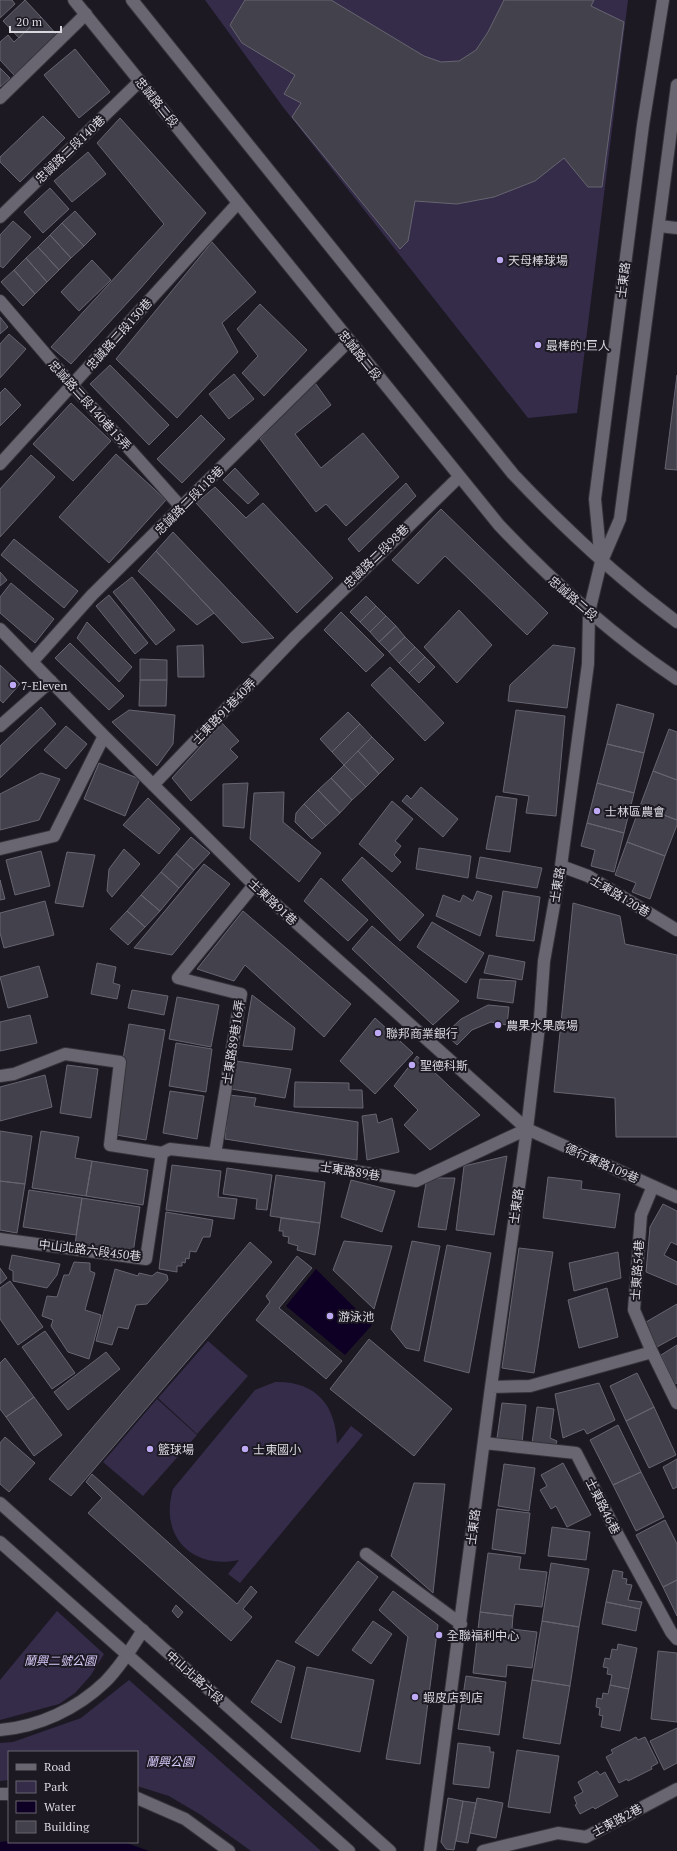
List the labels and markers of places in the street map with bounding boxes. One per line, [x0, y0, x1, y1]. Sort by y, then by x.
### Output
place label: 天母棒球場 [508, 253, 568, 268]
marker: 天母棒球場 [495, 255, 505, 265]
place label: 最棒的!巨人 [546, 338, 610, 353]
marker: 最棒的!巨人 [533, 340, 543, 350]
place label: 7-Eleven [21, 678, 67, 693]
marker: 7-Eleven [8, 680, 18, 690]
place label: 士林區農會 [605, 804, 665, 819]
marker: 士林區農會 [592, 806, 602, 816]
place label: 農果水果廣場 [506, 1018, 578, 1033]
marker: 農果水果廣場 [493, 1020, 503, 1030]
place label: 聯邦商業銀行 [386, 1026, 458, 1041]
marker: 聯邦商業銀行 [373, 1028, 383, 1038]
place label: 聖德科斯 [420, 1058, 468, 1073]
marker: 聖德科斯 [407, 1060, 417, 1070]
place label: 游泳池 [338, 1309, 374, 1324]
marker: 游泳池 [325, 1311, 335, 1321]
place label: 籃球場 [158, 1442, 194, 1457]
place label: 士東國小 [253, 1442, 301, 1457]
marker: 籃球場 [145, 1444, 155, 1454]
marker: 士東國小 [240, 1444, 250, 1454]
place label: 全聯福利中心 [447, 1628, 519, 1643]
marker: 全聯福利中心 [434, 1630, 444, 1640]
place label: 蝦皮店到店 [423, 1690, 483, 1705]
marker: 蝦皮店到店 [410, 1692, 420, 1702]

